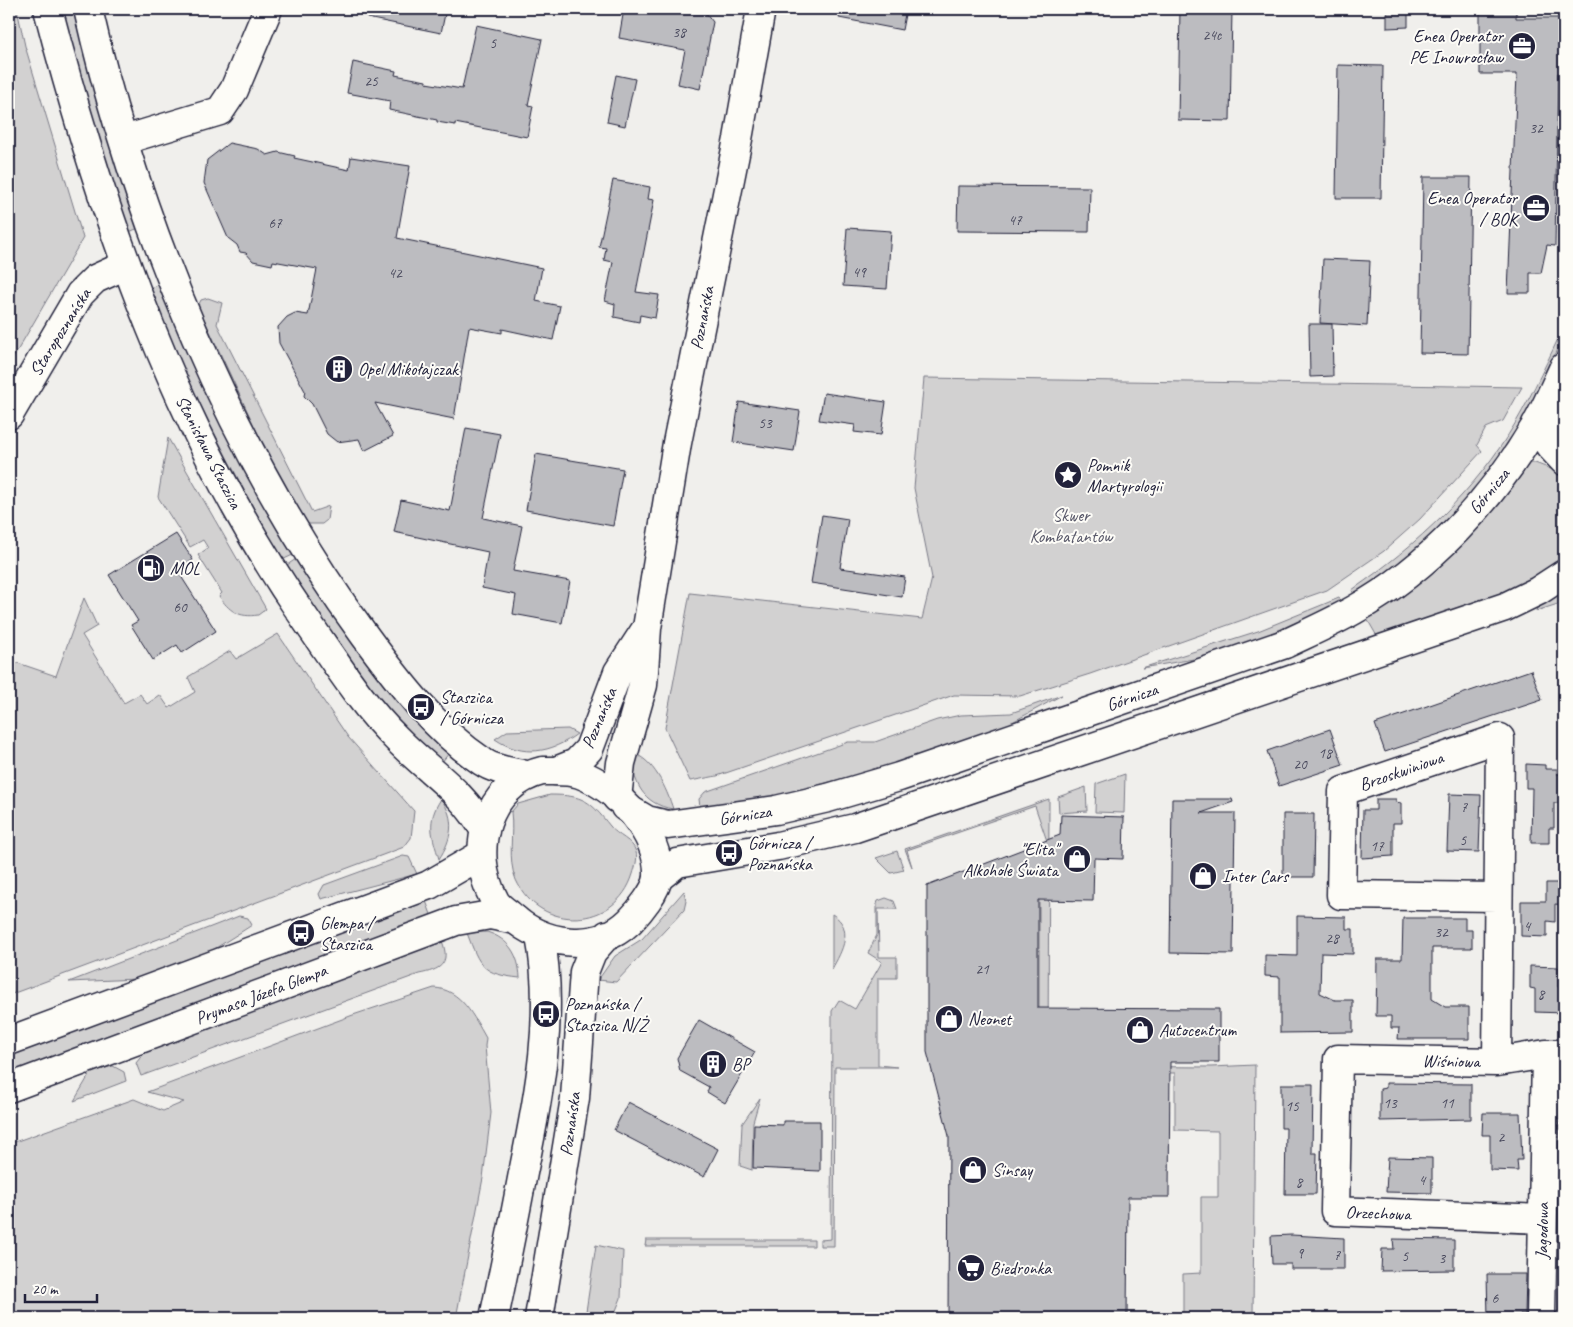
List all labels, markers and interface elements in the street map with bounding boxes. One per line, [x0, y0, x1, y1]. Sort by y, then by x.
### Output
house number: 38 [672, 23, 687, 42]
place label: Enea Operator PE Inowrocław [1410, 25, 1505, 68]
house number: 24c [1203, 26, 1222, 45]
office icon: Enea Operator PE Inowrocław [1507, 31, 1537, 61]
house number: 5 [490, 34, 498, 53]
house number: 25 [364, 72, 379, 91]
house number: 32 [1529, 119, 1544, 138]
place label: Enea Operator / BOK [1427, 187, 1520, 230]
office icon: Enea Operator / BOK [1521, 193, 1551, 223]
house number: 47 [1008, 211, 1023, 230]
house number: 67 [268, 214, 283, 233]
house number: 49 [852, 263, 867, 282]
house number: 42 [388, 264, 403, 283]
street label: Staropoznańska [24, 283, 96, 380]
street label: Poznańska [685, 283, 719, 351]
building icon: Opel Mikołajczak [324, 354, 354, 384]
place label: Opel Mikołajczak [358, 358, 459, 380]
street label: Stanisława Staszica [171, 392, 248, 514]
house number: 53 [758, 414, 773, 433]
place label: Pomnik Martyrologii [1087, 454, 1164, 497]
place icon: Pomnik Martyrologii [1053, 460, 1083, 490]
street label: Górnicza [1464, 462, 1515, 518]
park label: Skwer Kombatantów [1030, 504, 1114, 547]
fuel station icon: MOL [136, 553, 166, 583]
place label: MOL [170, 557, 200, 579]
house number: 60 [173, 598, 188, 617]
street label: Górnicza [1104, 677, 1162, 716]
street label: Poznańska [576, 683, 622, 752]
place label: Staszica / Górnicza [440, 686, 505, 729]
bus stop icon: Staszica / Górnicza [406, 692, 436, 722]
house number: 18 [1318, 744, 1333, 763]
street label: Brzoskwiniowa [1356, 746, 1448, 796]
house number: 20 [1293, 755, 1308, 774]
house number: 7 [1461, 798, 1469, 817]
street label: Górnicza [717, 800, 774, 830]
house number: 5 [1460, 831, 1468, 850]
place label: Górnicza / Poznańska [748, 832, 815, 875]
house number: 17 [1370, 837, 1385, 856]
bus stop icon: Górnicza / Poznańska [714, 838, 744, 868]
place label: "Elita" Alkohole Świata [963, 838, 1062, 881]
shop icon: "Elita" Alkohole Świata [1062, 844, 1092, 874]
shop icon: Inter Cars [1188, 861, 1218, 891]
place label: Inter Cars [1222, 865, 1290, 887]
place label: Glempa / Staszica [320, 912, 377, 955]
house number: 4 [1524, 917, 1532, 936]
bus stop icon: Glempa / Staszica [286, 918, 316, 948]
house number: 32 [1434, 923, 1449, 942]
house number: 28 [1325, 929, 1340, 948]
street label: Prymasa Józefa Glempa [192, 958, 331, 1029]
house number: 21 [975, 960, 990, 979]
house number: 8 [1538, 985, 1546, 1004]
place label: Poznańska / Staszica N/Ż [565, 993, 650, 1036]
bus stop icon: Poznańska / Staszica N/Ż [531, 999, 561, 1029]
shop icon: Neonet [934, 1004, 964, 1034]
place label: Neonet [968, 1008, 1013, 1030]
shop icon: Autocentrum [1125, 1015, 1155, 1045]
place label: Autocentrum [1159, 1019, 1237, 1041]
building icon: BP [698, 1049, 728, 1079]
street label: Wiśniowa [1422, 1049, 1482, 1073]
place label: BP [732, 1053, 752, 1075]
street label: Poznańska [555, 1090, 585, 1157]
house number: 13 [1383, 1094, 1398, 1113]
house number: 11 [1440, 1094, 1455, 1113]
house number: 15 [1285, 1097, 1300, 1116]
house number: 2 [1498, 1128, 1506, 1147]
shop icon: Sinsay [958, 1155, 988, 1185]
place label: Sinsay [992, 1159, 1034, 1181]
house number: 4 [1419, 1171, 1427, 1190]
house number: 8 [1296, 1173, 1304, 1192]
street label: Orzechowa [1345, 1201, 1412, 1225]
street label: Jagodowa [1530, 1201, 1554, 1260]
house number: 9 [1297, 1244, 1305, 1263]
house number: 7 [1334, 1246, 1342, 1265]
house number: 5 [1402, 1247, 1410, 1266]
house number: 3 [1439, 1249, 1447, 1268]
supermarket icon: Biedronka [956, 1253, 986, 1283]
place label: Biedronka [990, 1257, 1052, 1279]
scale bar [25, 1272, 98, 1304]
text: 20 m [32, 1280, 59, 1299]
house number: 6 [1492, 1289, 1500, 1308]

